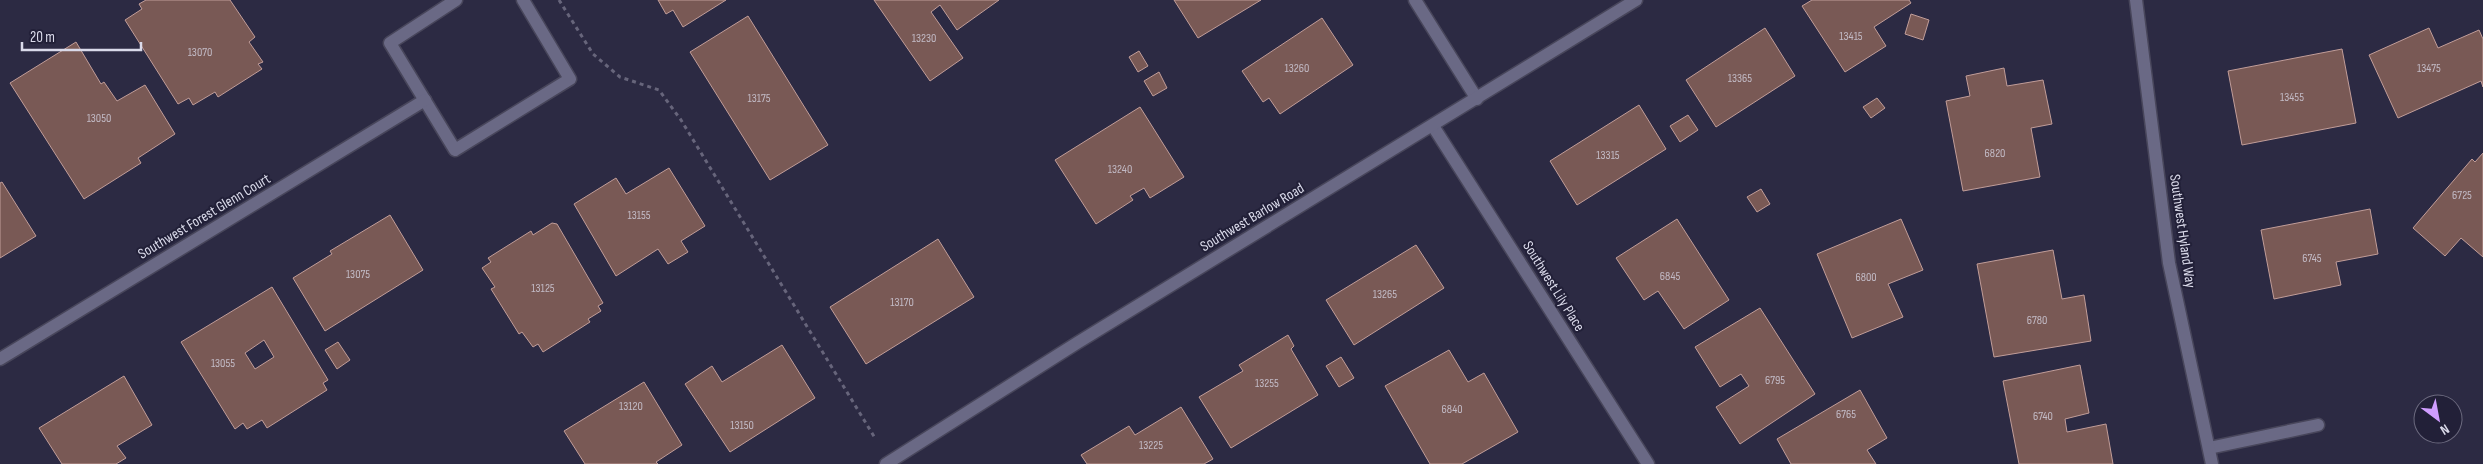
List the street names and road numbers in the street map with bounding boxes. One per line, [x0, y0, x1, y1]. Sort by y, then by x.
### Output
street label: Southwest Forest Glenn Court [135, 169, 274, 263]
street label: Southwest Hyland Way [2165, 173, 2200, 289]
street label: Southwest Barlow Road [1197, 179, 1308, 256]
street label: Southwest Lily Place [1518, 238, 1589, 335]

